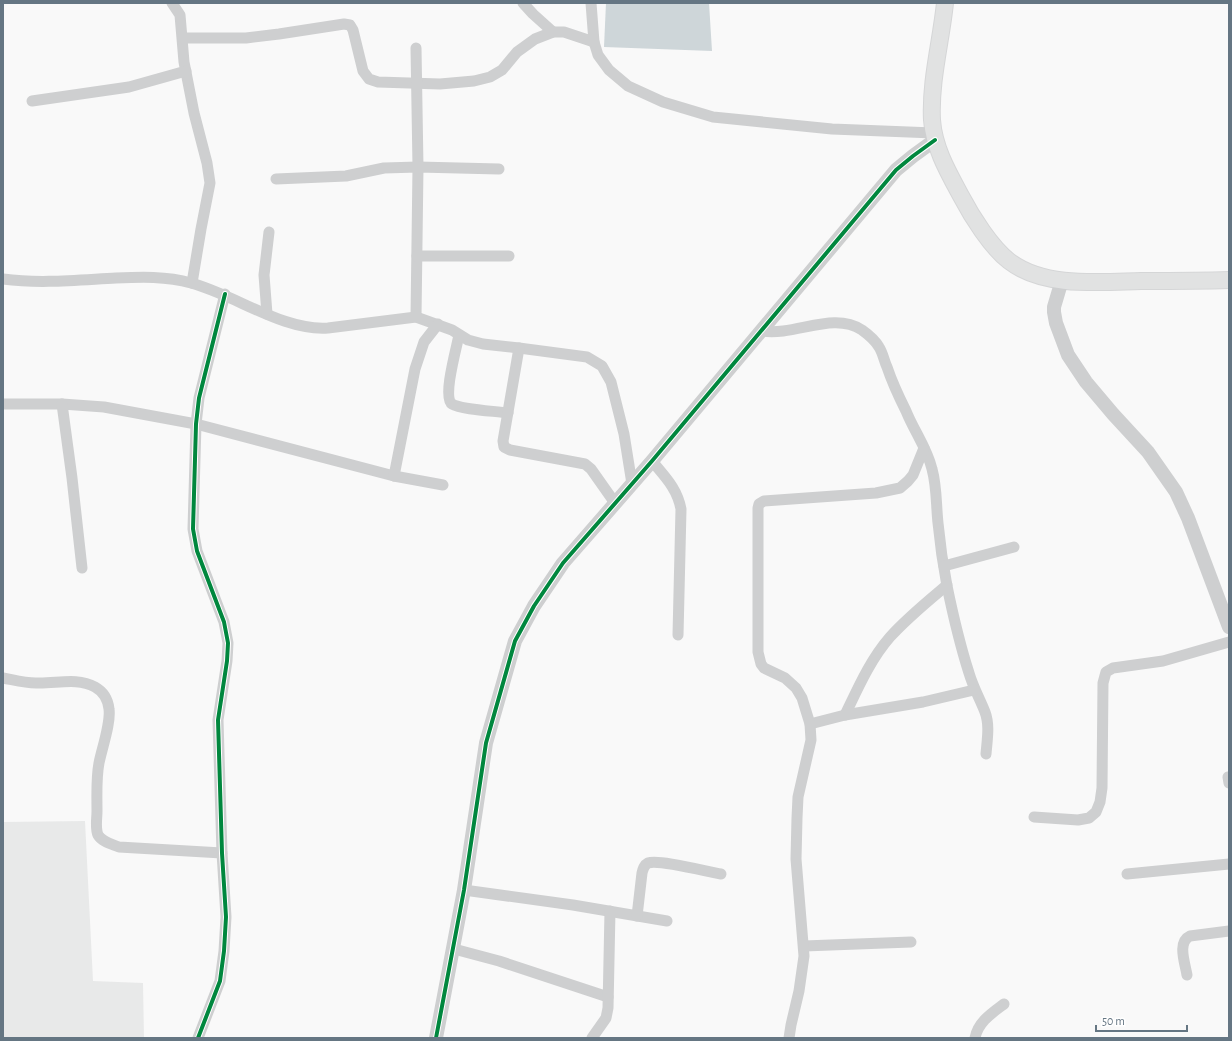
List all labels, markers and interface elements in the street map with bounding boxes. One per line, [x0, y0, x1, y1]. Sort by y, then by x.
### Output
scale bar [1096, 1007, 1187, 1033]
text: 50 m [1102, 1015, 1125, 1027]

